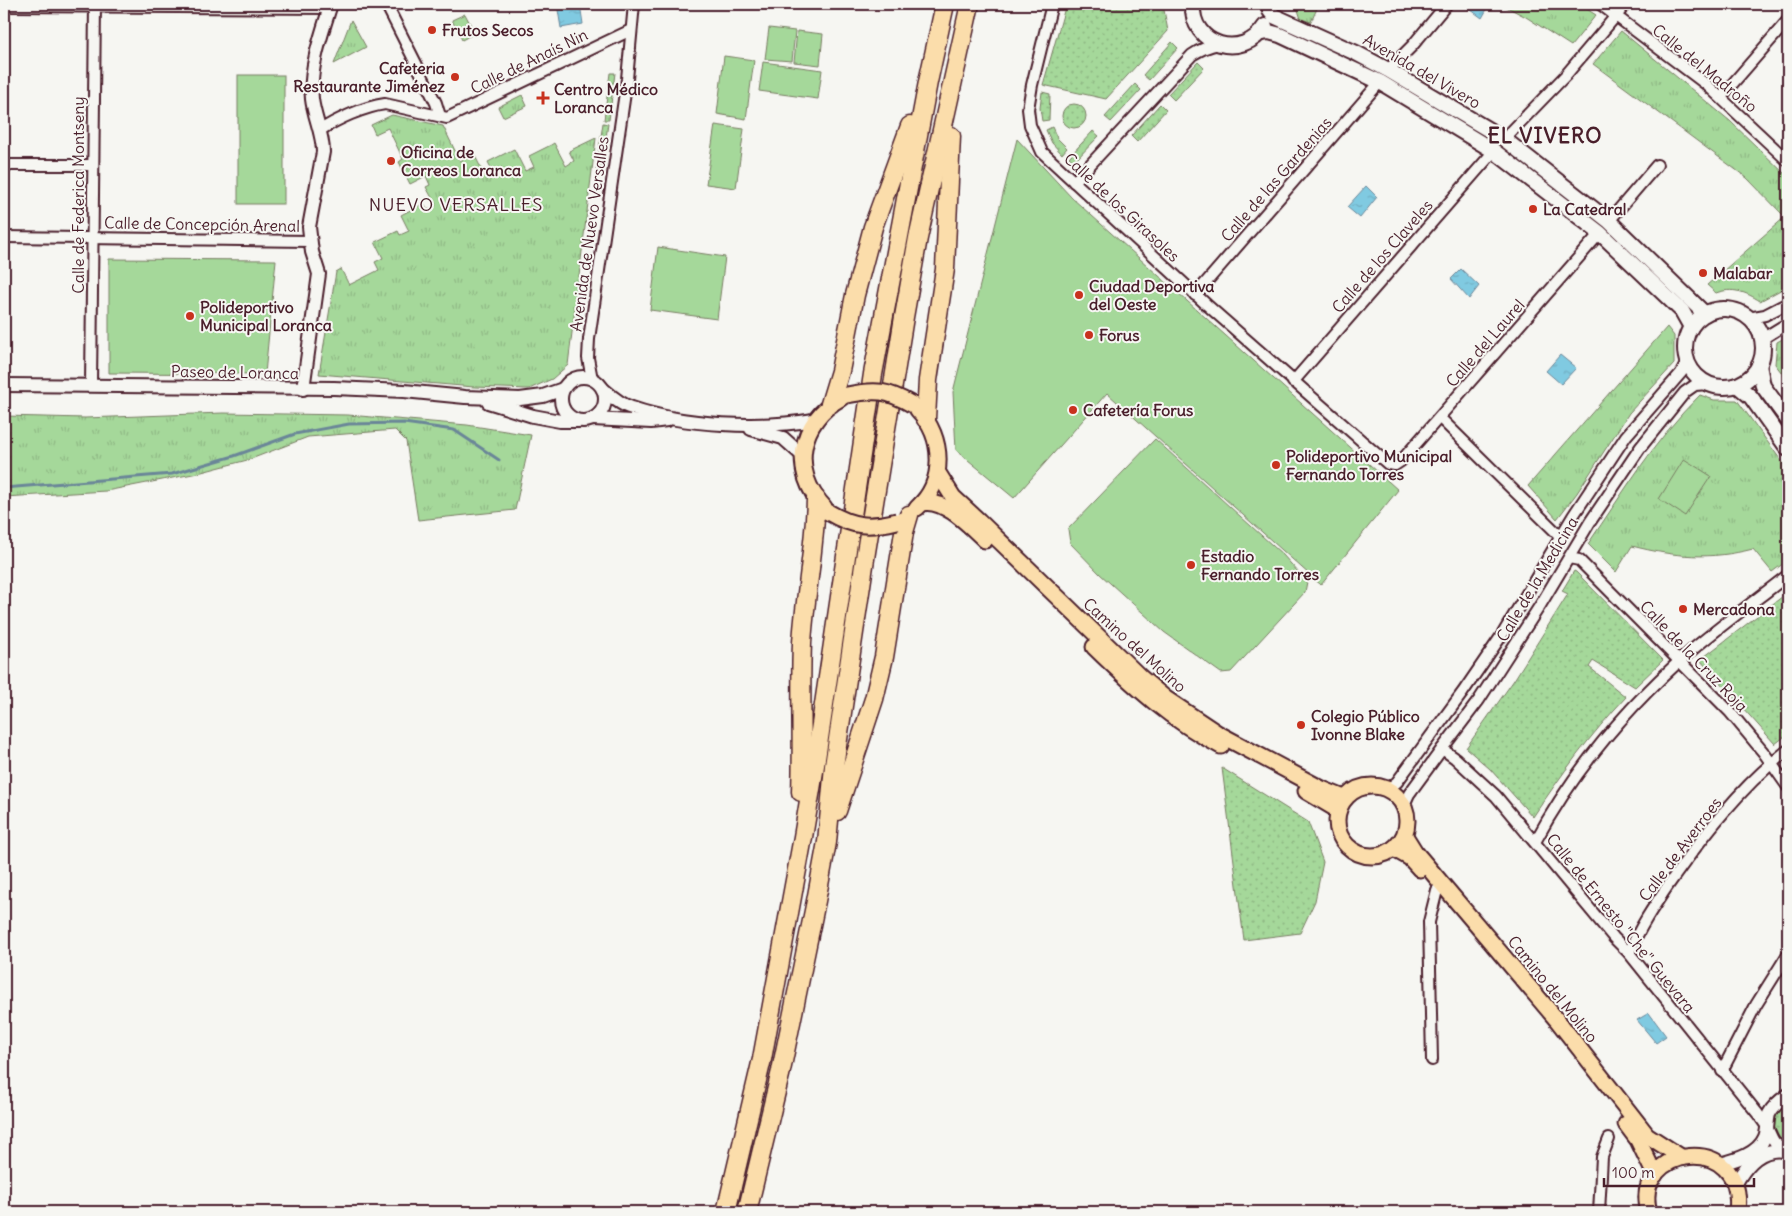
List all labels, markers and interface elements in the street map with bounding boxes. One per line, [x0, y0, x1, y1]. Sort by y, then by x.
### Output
street label: Calle del Madroño [1648, 19, 1762, 117]
place label: Frutos Secos [442, 20, 534, 40]
marker: Frutos Secos [426, 24, 438, 36]
street label: Calle de Anaís Nin [467, 24, 591, 98]
street label: Avenida del Vivero [1360, 29, 1484, 113]
place label: Cafeteria Restaurante Jiménez [293, 58, 445, 96]
marker: Cafeteria Restaurante Jiménez [449, 71, 461, 83]
place label: Centro Médico Loranca [554, 79, 658, 117]
marker: Centro Médico Loranca [536, 91, 550, 105]
street label: Calle de Federica Montseny [68, 96, 88, 294]
street label: Calle de las Gardenias [1216, 112, 1336, 246]
district label: EL VIVERO [1487, 122, 1603, 149]
street label: Avenida de Nuevo Versalles [565, 135, 613, 333]
place label: Oficina de Correos Loranca [401, 142, 521, 180]
street label: Calle de los Girasoles [1060, 148, 1184, 266]
marker: Oficina de Correos Loranca [385, 155, 397, 167]
district label: NUEVO VERSALLES [369, 193, 543, 216]
street label: Calle de los Claveles [1327, 195, 1437, 317]
place label: La Catedral [1543, 199, 1626, 219]
marker: La Catedral [1527, 203, 1539, 215]
street label: Calle de Concepción Arenal [104, 212, 300, 236]
place label: Malabar [1713, 263, 1773, 283]
marker: Malabar [1697, 267, 1709, 279]
place label: Ciudad Deportiva del Oeste [1089, 276, 1215, 314]
marker: Ciudad Deportiva del Oeste [1073, 289, 1085, 301]
street label: Calle del Laurel [1441, 295, 1529, 391]
place label: Polideportivo Municipal Loranca [200, 297, 332, 336]
marker: Polideportivo Municipal Loranca [184, 310, 196, 322]
place label: Forus [1099, 325, 1140, 345]
marker: Forus [1083, 329, 1095, 341]
street label: Paseo de Loranca [171, 361, 299, 383]
place label: Cafetería Forus [1083, 400, 1193, 420]
marker: Cafetería Forus [1067, 404, 1079, 416]
place label: Polideportivo Municipal Fernando Torres [1286, 446, 1452, 484]
marker: Polideportivo Municipal Fernando Torres [1270, 459, 1282, 471]
street label: Calle de la Medicina [1492, 513, 1582, 645]
place label: Estadio Fernando Torres [1201, 546, 1319, 584]
marker: Estadio Fernando Torres [1185, 559, 1197, 571]
street label: Camino del Molino [1079, 593, 1191, 697]
street label: Calle de la Cruz Roja [1636, 596, 1752, 716]
place label: Mercadona [1693, 599, 1775, 619]
marker: Mercadona [1677, 603, 1689, 615]
place label: Colegio Público Ivonne Blake [1311, 706, 1420, 744]
marker: Colegio Público Ivonne Blake [1295, 719, 1307, 731]
street label: Calle de Averroes [1634, 793, 1726, 905]
street label: Calle de Ernesto "Che" Guevara [1542, 829, 1700, 1017]
street label: Camino del Molino [1504, 931, 1602, 1047]
scale bar [1604, 1156, 1754, 1188]
text: 100 m [1612, 1163, 1654, 1182]

